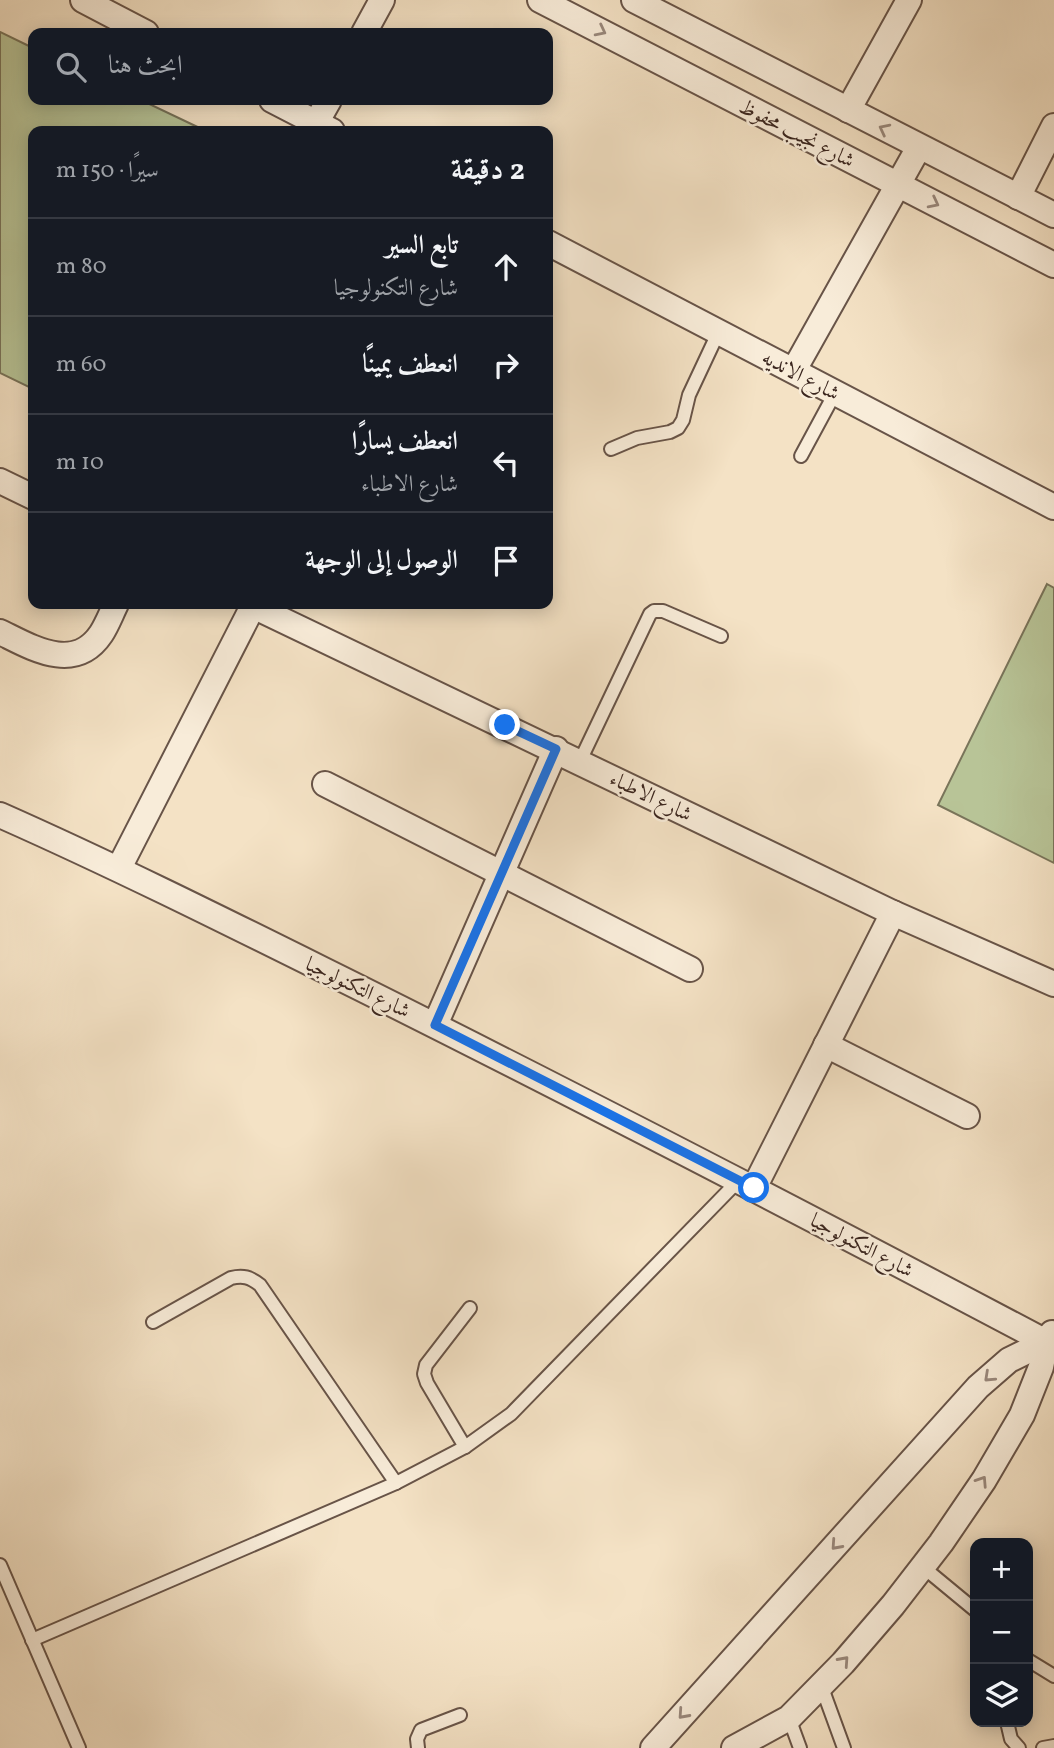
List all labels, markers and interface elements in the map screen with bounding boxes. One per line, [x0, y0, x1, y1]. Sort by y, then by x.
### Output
one-way arrow [594, 23, 606, 37]
search box [28, 28, 553, 105]
icon: search [52, 48, 90, 86]
text: ابحث هنا [108, 48, 183, 84]
street label: شارع نجيب محفوظ [732, 93, 859, 178]
one-way arrow [879, 124, 891, 137]
text: 2 دقيقة [451, 150, 525, 192]
text: سيرًا · 150 m [56, 155, 159, 187]
one-way arrow [926, 195, 939, 209]
text: تابع السير [385, 228, 458, 264]
icon: ahead [487, 248, 525, 286]
text: 80 m [56, 251, 106, 283]
text: شارع التكنولوجيا [334, 273, 458, 305]
street label: شارع الانديه [755, 344, 844, 411]
icon: right [487, 346, 525, 384]
text: انعطف يمينًا [362, 347, 458, 383]
text: 60 m [56, 349, 106, 381]
text: انعطف يسارًا [352, 424, 458, 460]
icon: left [487, 444, 525, 482]
text: 10 m [56, 447, 104, 479]
text: شارع الاطباء [361, 469, 458, 501]
icon: arrive [487, 542, 525, 580]
text: الوصول إلى الوجهة [305, 543, 458, 579]
route end [489, 709, 520, 740]
street label: شارع الاطباء [603, 765, 696, 832]
street label: شارع التكنولوجيا [299, 950, 415, 1028]
route start [738, 1172, 769, 1203]
street label: شارع التكنولوجيا [804, 1207, 918, 1287]
one-way arrow [984, 1369, 997, 1382]
one-way arrow [974, 1476, 987, 1489]
one-way arrow [831, 1537, 844, 1550]
map controls [970, 1538, 1033, 1727]
button: + [970, 1538, 1033, 1601]
button: − [970, 1601, 1033, 1664]
one-way arrow [836, 1656, 848, 1669]
button: layers [970, 1664, 1033, 1727]
one-way arrow [679, 1706, 691, 1719]

